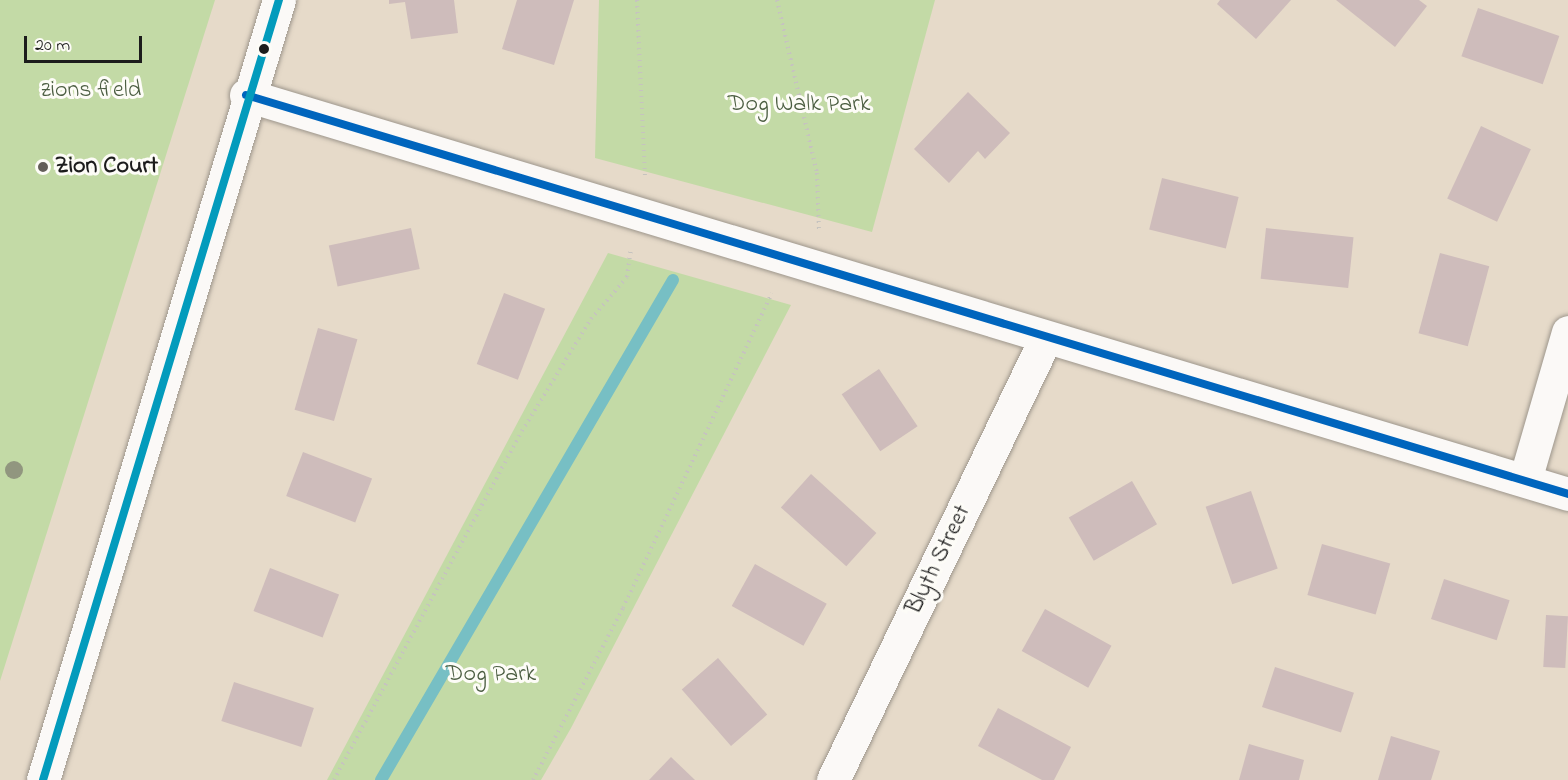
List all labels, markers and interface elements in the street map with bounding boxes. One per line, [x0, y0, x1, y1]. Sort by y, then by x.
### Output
scale bar [27, 24, 146, 62]
text: 20 m [35, 33, 70, 59]
unlabelled marker [258, 43, 270, 55]
park label: zions field [41, 77, 141, 105]
park label: Dog Walk Park [728, 91, 870, 119]
place label: Zion Court [55, 153, 158, 181]
marker: Zion Court [36, 160, 50, 174]
street label: Blyth Street [900, 501, 978, 619]
park label: Dog Park [446, 661, 536, 689]

